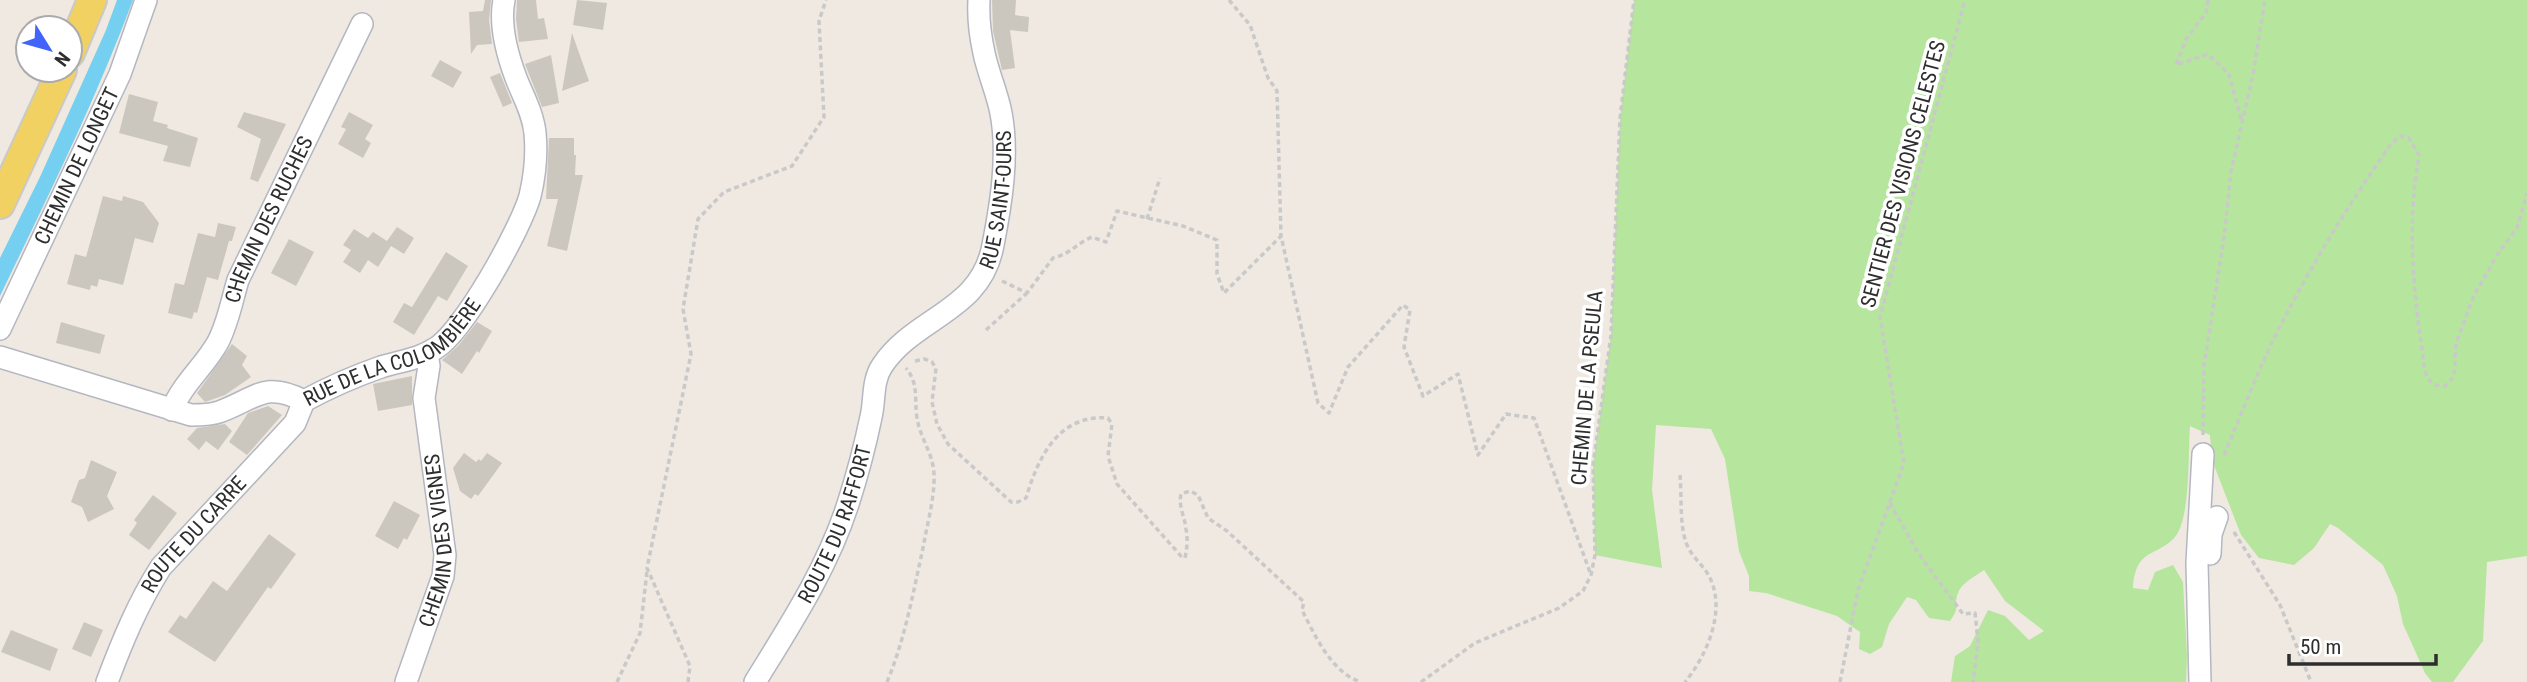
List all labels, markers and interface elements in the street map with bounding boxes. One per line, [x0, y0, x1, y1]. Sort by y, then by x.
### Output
north arrow [14, 14, 84, 84]
street label: SENTIER DES VISIONS CELESTES [1856, 38, 1950, 310]
text: N [49, 47, 75, 70]
street label: CHEMIN DE LONGET [29, 84, 124, 248]
street label: RUE SAINT-OURS [975, 130, 1016, 273]
street label: CHEMIN DES RUCHES [220, 132, 318, 305]
street label: CHEMIN DE LA PSEULA [1567, 289, 1607, 487]
street label: RUE DE LA COLOMBIÈRE [299, 294, 486, 411]
street label: ROUTE DU RAFFORT [793, 443, 876, 607]
street label: CHEMIN DES VIGNES [414, 452, 457, 630]
street label: ROUTE DU CARRE [136, 471, 251, 597]
scale bar [2289, 622, 2436, 666]
text: 50 m [2300, 635, 2341, 659]

